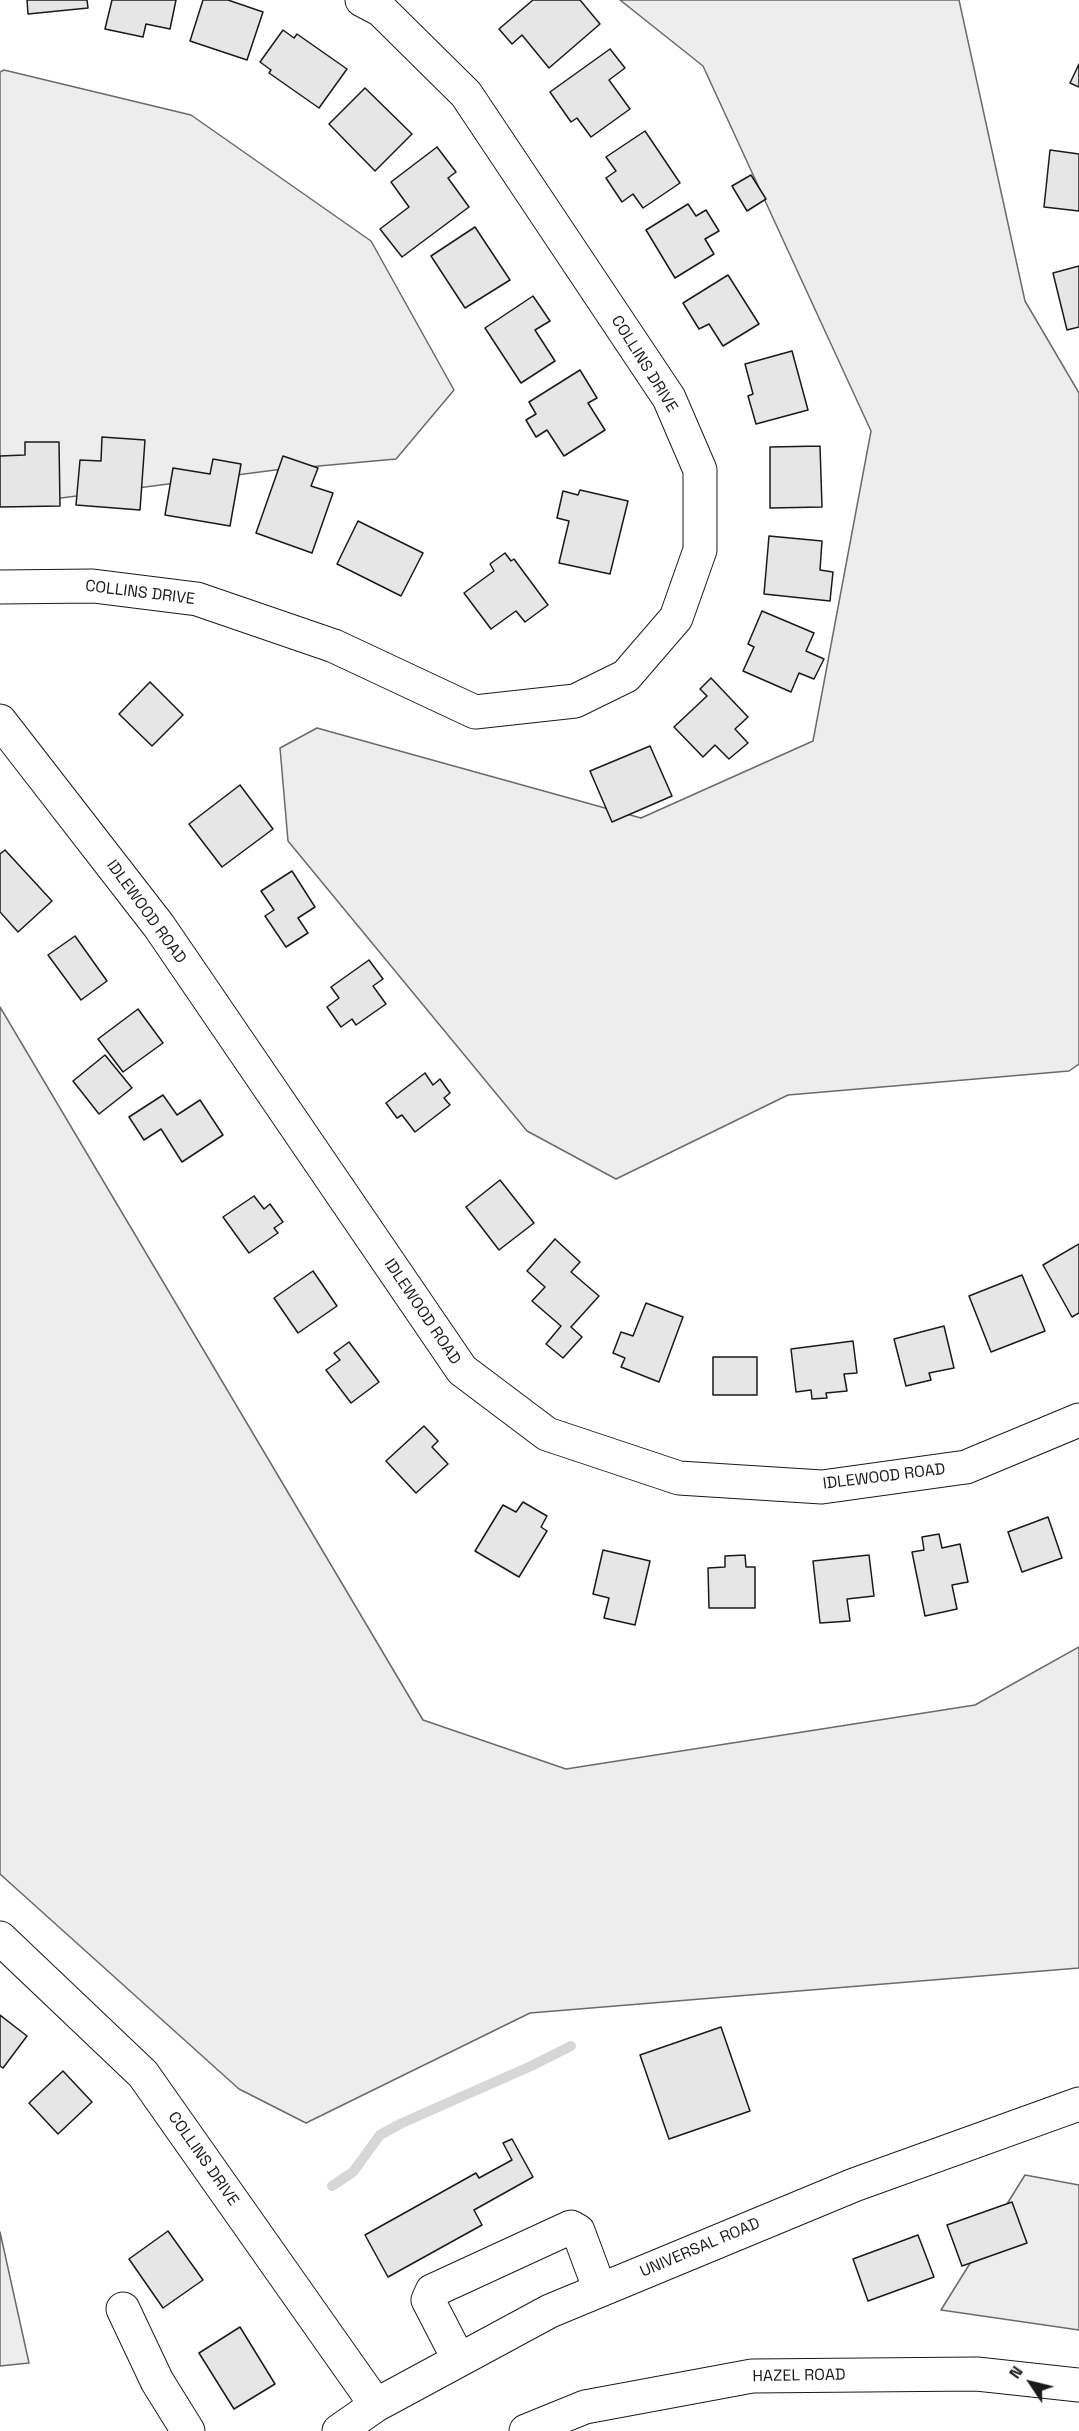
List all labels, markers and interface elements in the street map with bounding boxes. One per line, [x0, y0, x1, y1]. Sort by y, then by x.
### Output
street label: COLLINS DRIVE [607, 312, 681, 416]
street label: COLLINS DRIVE [84, 577, 196, 609]
street label: IDLEWOOD ROAD [102, 857, 190, 967]
street label: IDLEWOOD ROAD [380, 1256, 464, 1368]
street label: IDLEWOOD ROAD [822, 1460, 946, 1494]
street label: COLLINS DRIVE [163, 2108, 243, 2210]
street label: UNIVERSAL ROAD [637, 2214, 763, 2282]
north arrow [1001, 2353, 1061, 2413]
text: N [1004, 2362, 1028, 2383]
street label: HAZEL ROAD [752, 2366, 846, 2386]

